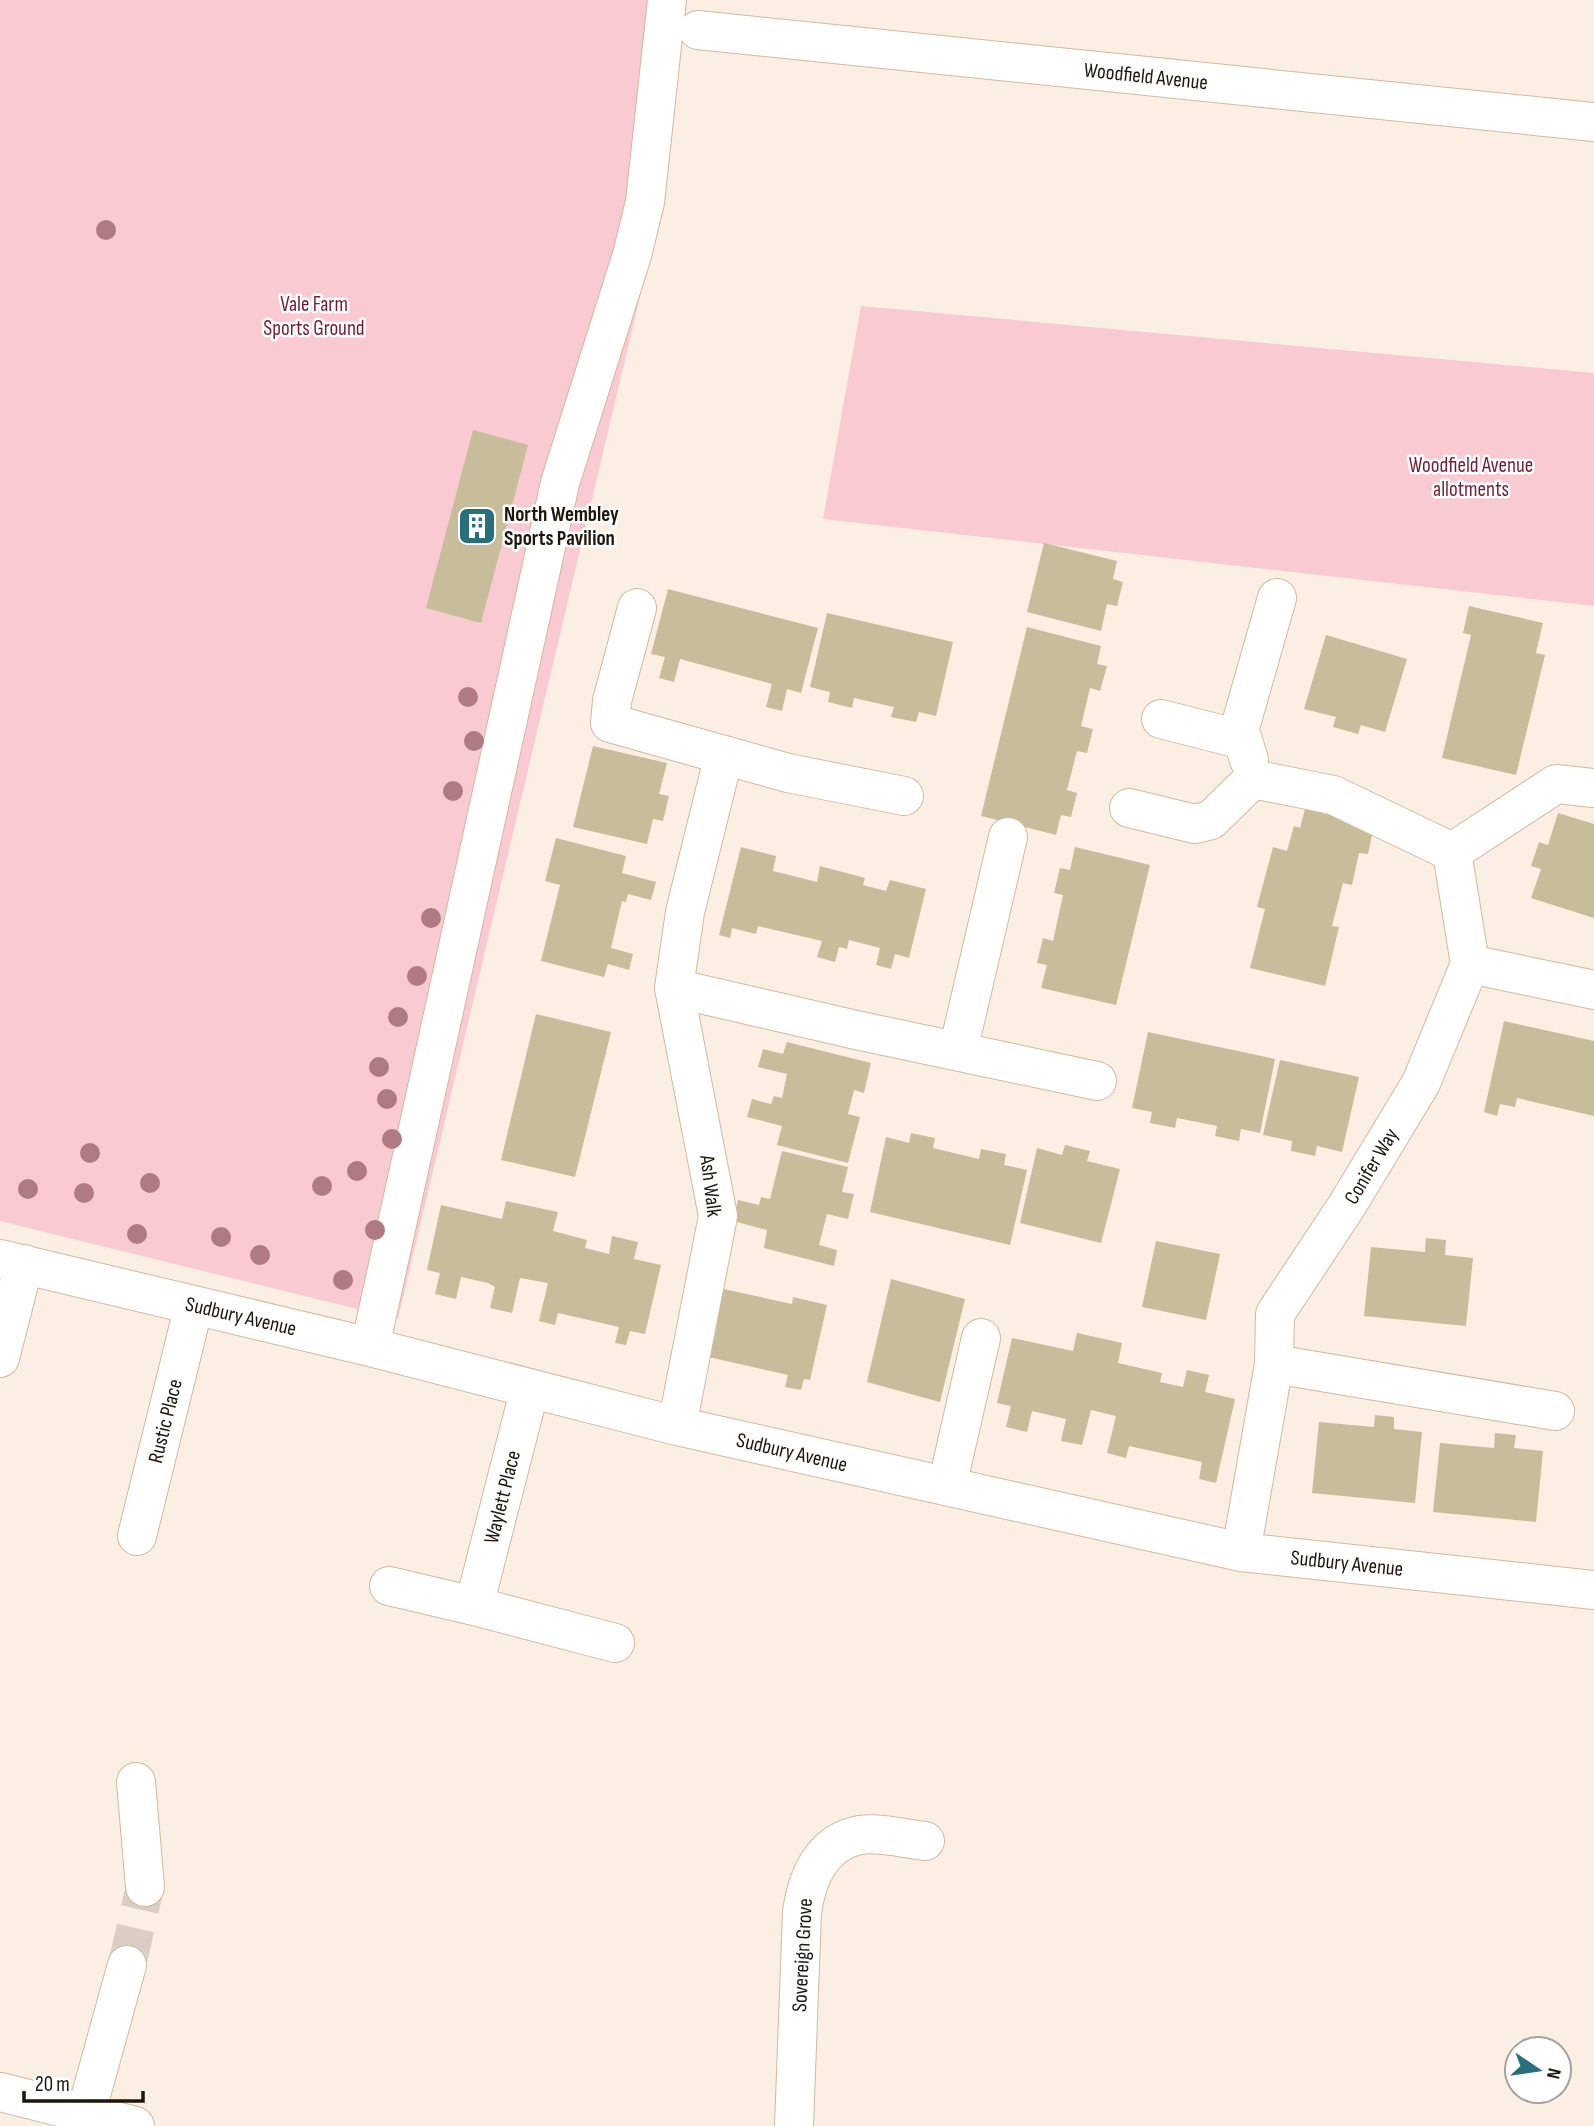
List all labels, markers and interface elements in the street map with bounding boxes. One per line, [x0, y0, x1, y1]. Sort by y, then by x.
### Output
street label: Woodfield Avenue [1083, 58, 1209, 95]
park label: Vale Farm Sports Ground [263, 292, 365, 341]
park label: Woodfield Avenue allotments [1409, 453, 1533, 502]
place label: North Wembley Sports Pavilion [504, 502, 619, 551]
building icon: North Wembley Sports Pavilion [456, 505, 498, 547]
street label: Conifer Way [1339, 1124, 1404, 1209]
street label: Ash Walk [694, 1153, 727, 1218]
street label: Sudbury Avenue [183, 1292, 299, 1341]
street label: Rustic Place [143, 1377, 188, 1466]
street label: Sudbury Avenue [734, 1428, 850, 1477]
street label: Waylett Place [479, 1448, 526, 1546]
street label: Sudbury Avenue [1289, 1545, 1404, 1582]
street label: Sovereign Grove [787, 1898, 818, 2013]
north arrow [1503, 2035, 1573, 2105]
scale bar [24, 2060, 144, 2104]
text: N [1541, 2066, 1565, 2081]
text: 20 m [35, 2072, 70, 2097]

